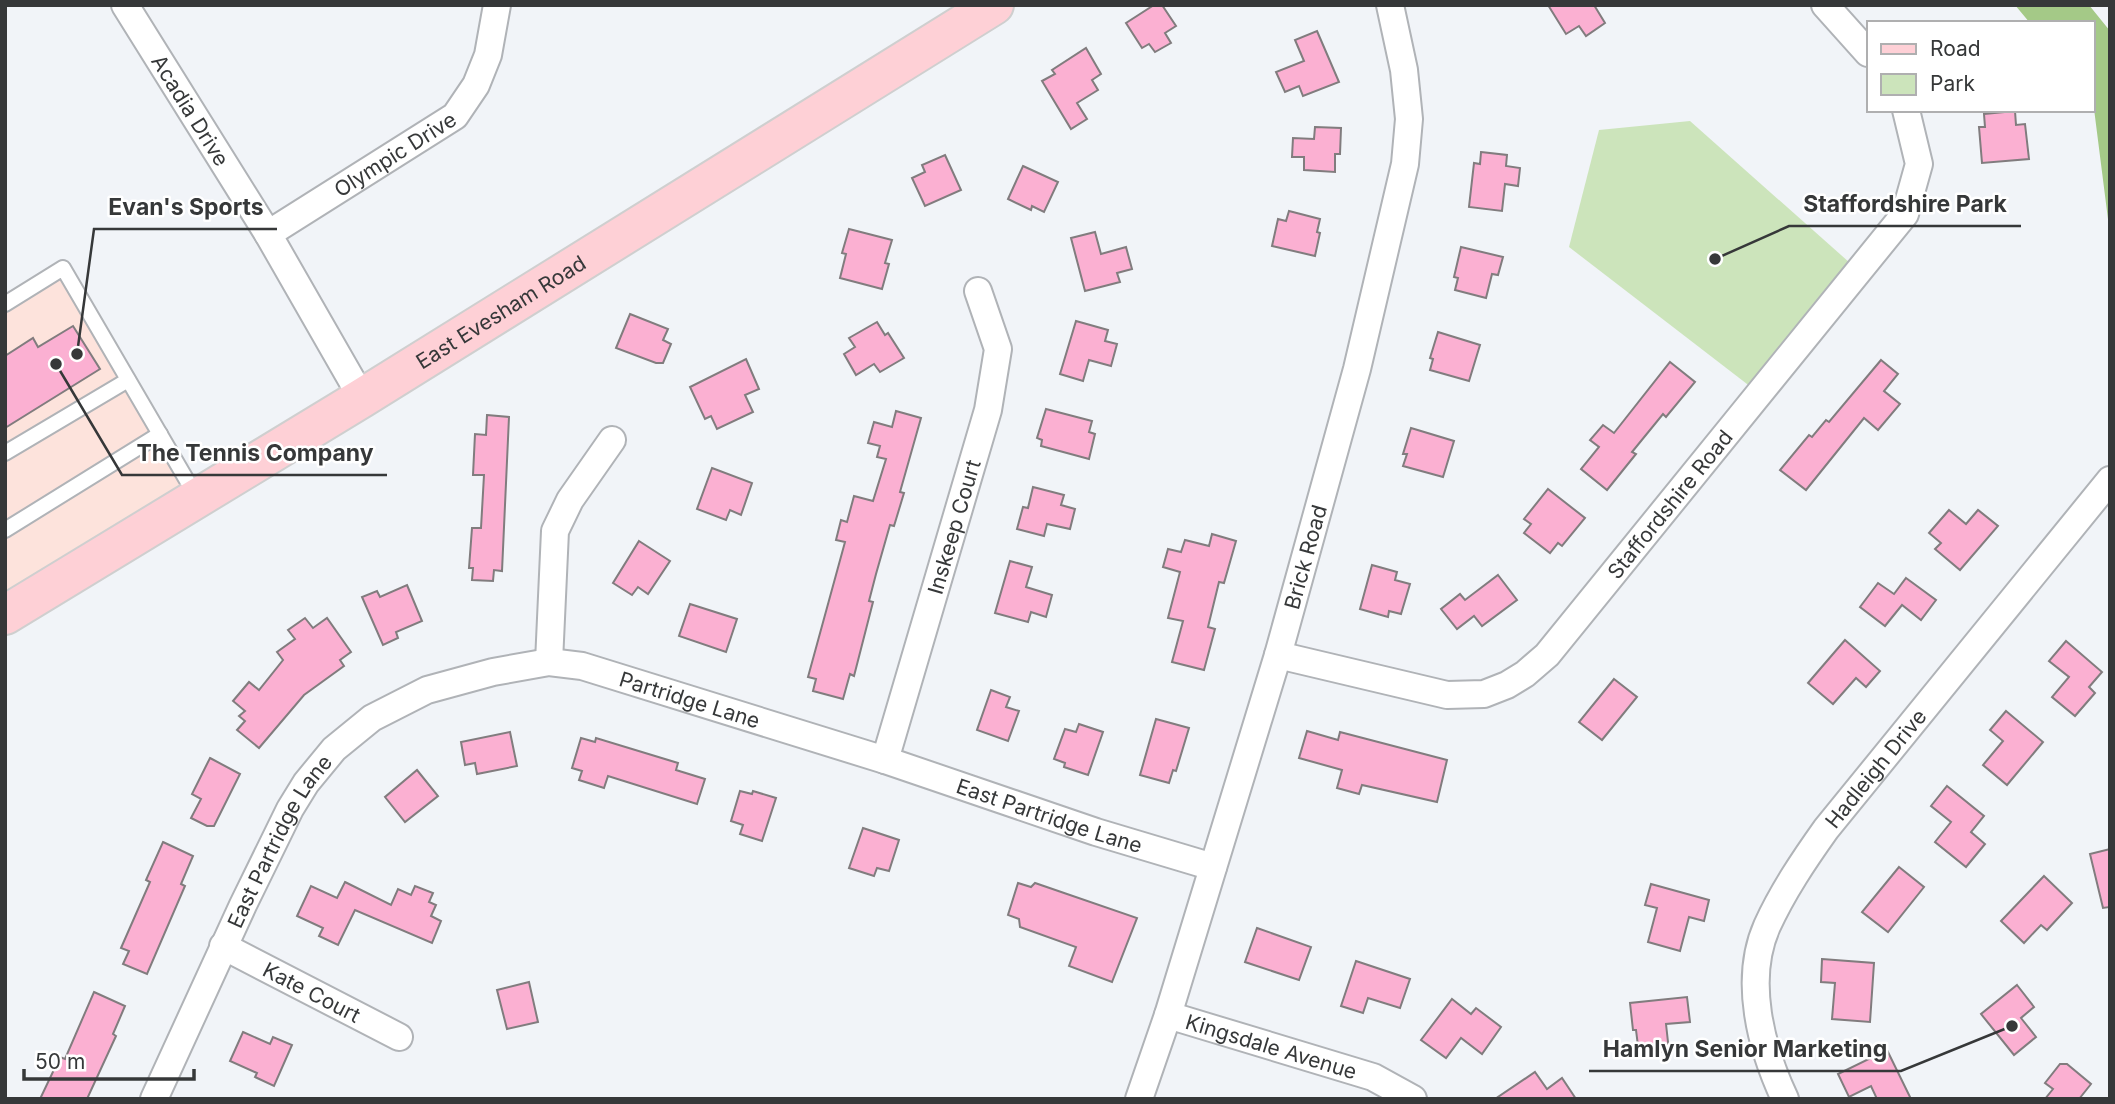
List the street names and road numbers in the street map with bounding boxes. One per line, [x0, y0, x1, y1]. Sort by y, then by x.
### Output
street label: Acadia Drive [147, 50, 235, 170]
street label: Olympic Drive [329, 106, 461, 202]
street label: East Evesham Road [411, 250, 590, 374]
street label: Staffordshire Road [1602, 425, 1737, 583]
street label: Inskeep Court [922, 457, 985, 597]
street label: Brick Road [1279, 502, 1331, 612]
street label: Partridge Lane [616, 666, 763, 733]
street label: Hadleigh Drive [1820, 704, 1931, 833]
street label: East Partridge Lane [222, 749, 337, 932]
street label: East Partridge Lane [953, 773, 1145, 858]
street label: Kate Court [259, 956, 365, 1027]
street label: Kingsdale Avenue [1183, 1009, 1360, 1084]

